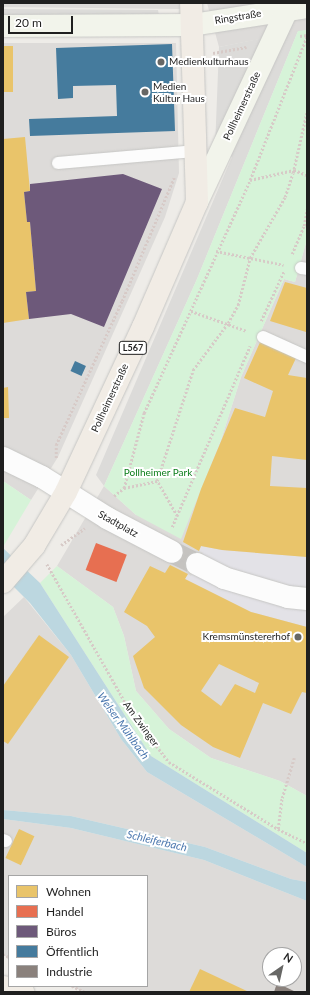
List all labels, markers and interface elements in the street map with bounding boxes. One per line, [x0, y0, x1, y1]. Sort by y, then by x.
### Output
street label: Ringstraße [214, 7, 262, 27]
scale bar [10, 8, 75, 34]
text: 20 m [15, 15, 42, 30]
place label: Medienkulturhaus [169, 56, 249, 68]
marker: Medienkulturhaus [156, 57, 166, 67]
street label: Pollheimerstraße [221, 70, 263, 142]
place label: Medien Kultur Haus [153, 80, 205, 104]
marker: Medien Kultur Haus [140, 87, 150, 97]
road number: L567 [118, 341, 148, 355]
street label: Pollheimerstraße [89, 362, 131, 434]
park label: Pollheimer Park [124, 467, 192, 479]
street label: Stadtplatz [96, 508, 140, 540]
place label: Kremsmünstererhof [203, 631, 290, 643]
marker: Kremsmünstererhof [293, 632, 303, 642]
water label: Welser Mühlbach [94, 690, 152, 762]
street label: Am Zwinger [121, 699, 161, 749]
water label: Schleiferbach [126, 828, 188, 854]
legend [8, 875, 148, 987]
text: Wohnen [46, 884, 91, 899]
text: Handel [46, 904, 84, 919]
text: Büros [46, 924, 76, 939]
text: Öffentlich [46, 944, 99, 959]
north arrow [262, 947, 302, 987]
text: N [281, 950, 296, 965]
text: Industrie [46, 964, 92, 979]

